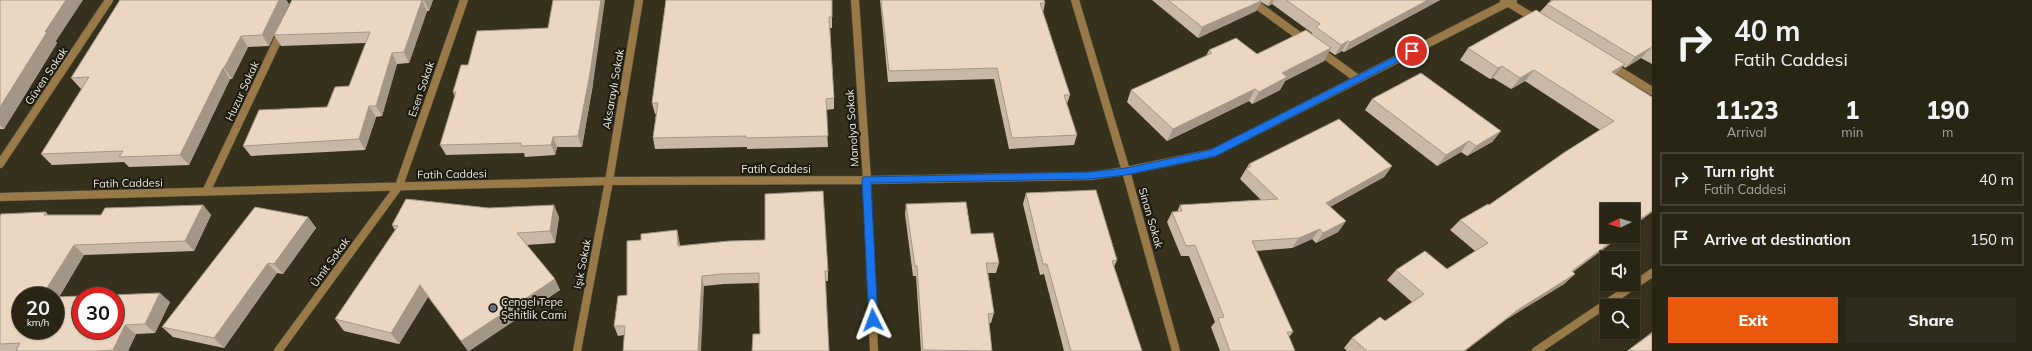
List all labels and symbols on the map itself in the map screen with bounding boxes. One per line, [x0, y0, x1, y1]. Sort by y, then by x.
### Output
pin [1395, 34, 1429, 68]
street label: Güven Sokak [22, 44, 71, 107]
street label: Aksaraylı Sokak [599, 48, 627, 130]
street label: Huzur Sokak [222, 58, 262, 123]
street label: Esen Sokak [405, 59, 437, 119]
street label: Manolya Sokak [842, 88, 862, 167]
street label: Fatih Caddesi [741, 162, 811, 176]
street label: Fatih Caddesi [417, 166, 487, 182]
street label: Fatih Caddesi [93, 175, 163, 191]
street label: Sinan Sokak [1136, 186, 1166, 250]
north arrow [1600, 203, 1640, 243]
street label: Ümit Sokak [307, 234, 353, 290]
street label: Işık Sokak [570, 238, 594, 290]
speed limit sign: 30 [72, 287, 124, 339]
place label: Çengel Tepe Şehitlik Cami [501, 295, 567, 322]
position arrow [852, 299, 894, 341]
marker: Çengel Tepe Şehitlik Cami [488, 303, 498, 313]

